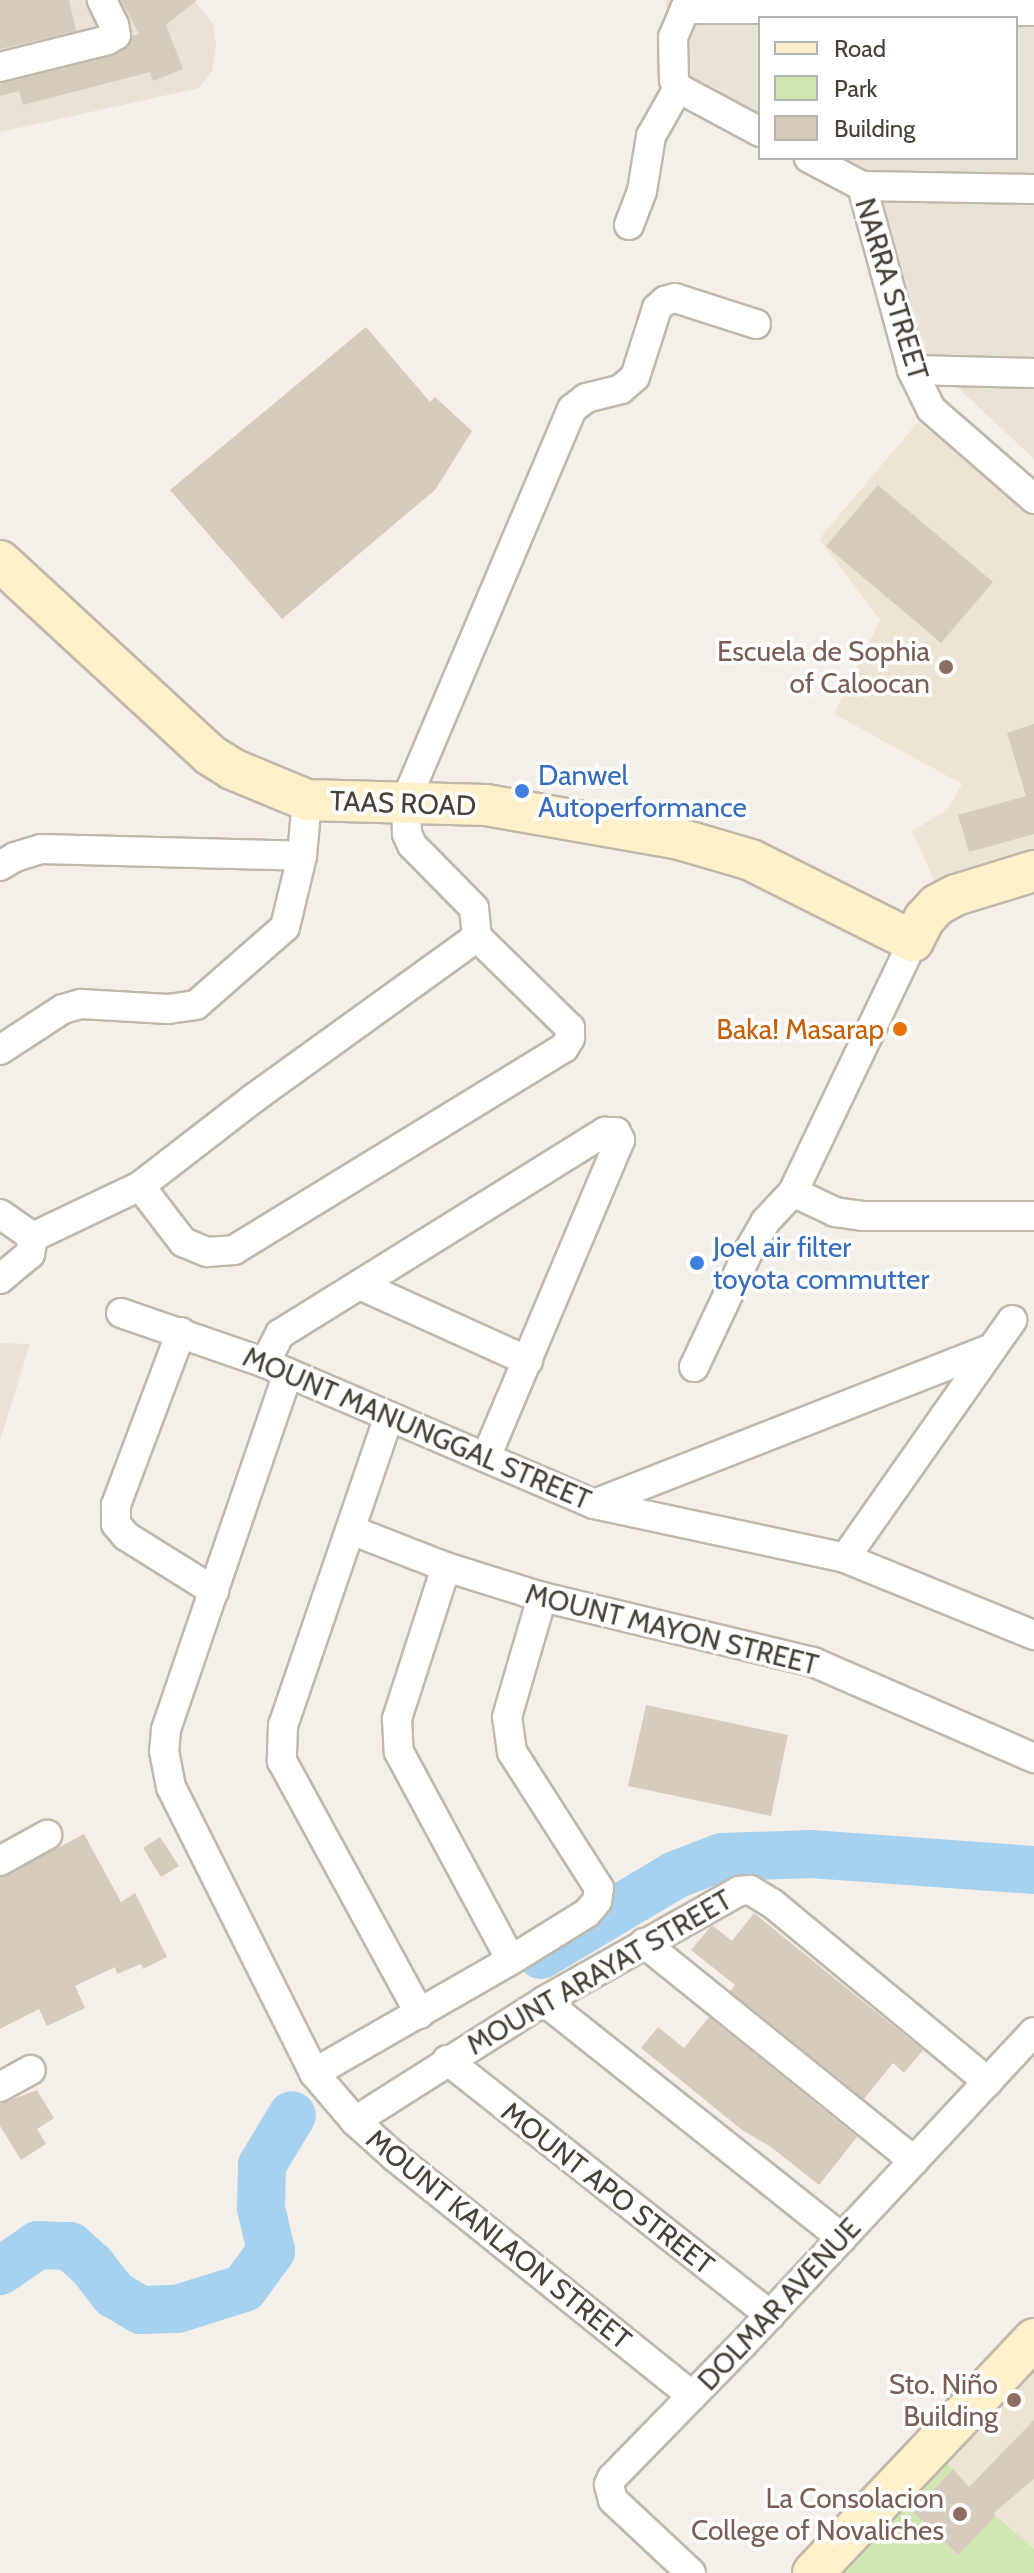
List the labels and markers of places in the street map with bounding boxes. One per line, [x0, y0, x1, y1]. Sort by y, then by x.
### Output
place label: Escuela de Sophia of Caloocan [717, 634, 930, 700]
marker: Escuela de Sophia of Caloocan [937, 658, 955, 676]
place label: Danwel Autoperformance [538, 758, 747, 824]
marker: Danwel Autoperformance [513, 782, 531, 800]
place label: Baka! Masarap [716, 1012, 884, 1046]
marker: Baka! Masarap [891, 1020, 909, 1038]
place label: Joel air filter toyota commutter [713, 1230, 929, 1296]
marker: Joel air filter toyota commutter [688, 1254, 706, 1272]
place label: Sto. Niño Building [889, 2367, 998, 2433]
marker: Sto. Niño Building [1005, 2391, 1023, 2409]
place label: La Consolacion College of Novaliches [691, 2481, 944, 2547]
marker: La Consolacion College of Novaliches [951, 2505, 969, 2523]

